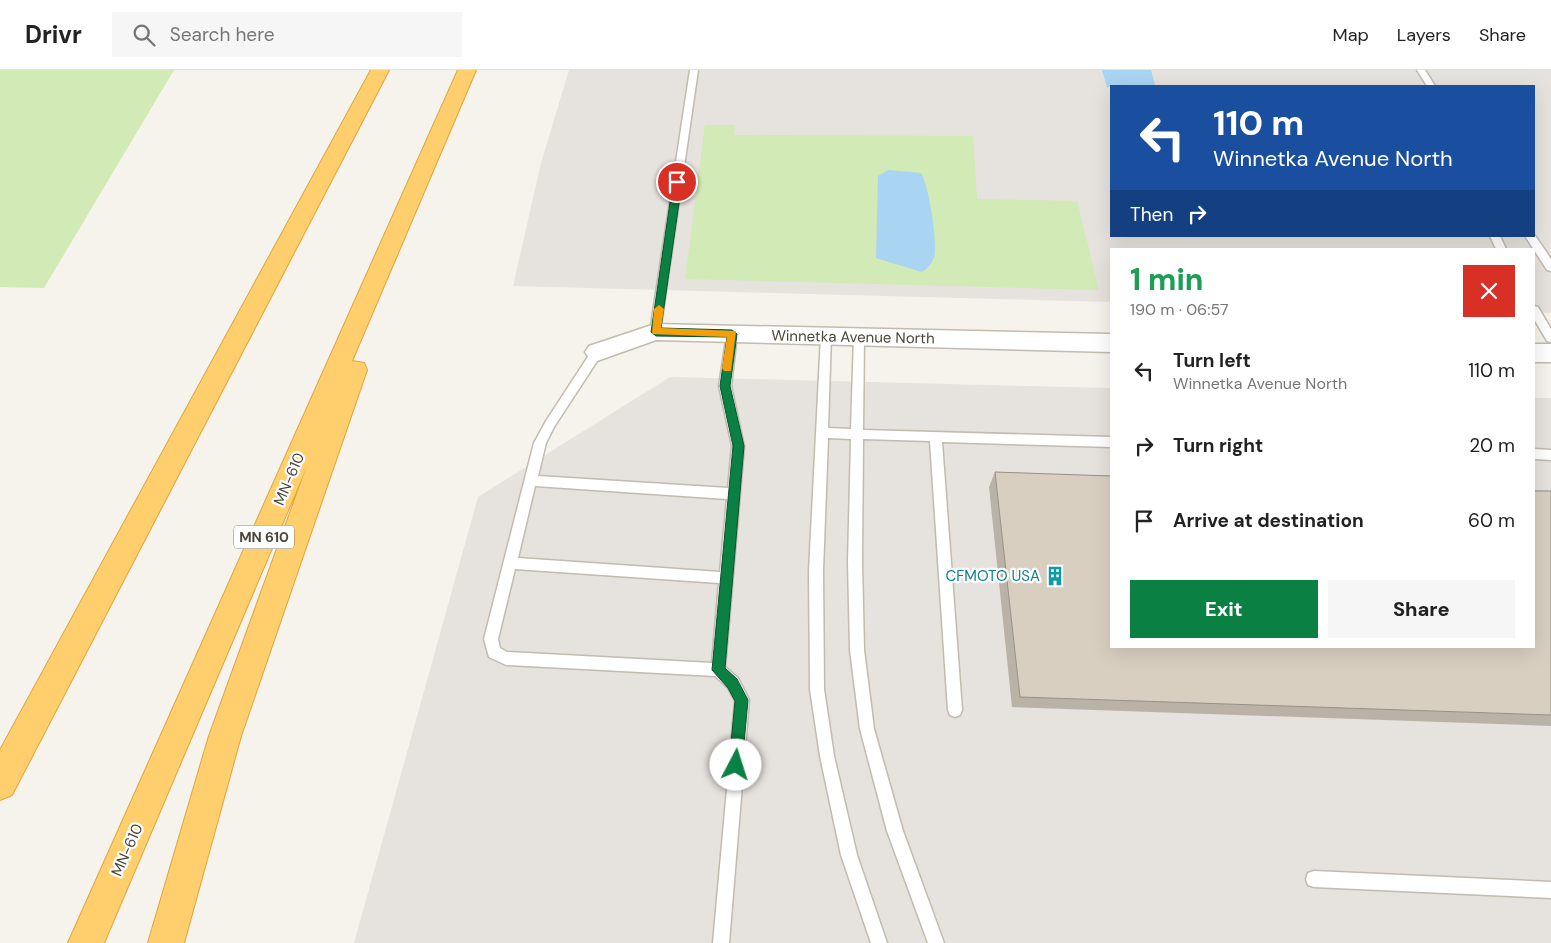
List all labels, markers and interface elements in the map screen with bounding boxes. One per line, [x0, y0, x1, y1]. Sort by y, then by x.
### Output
search box [112, 12, 462, 57]
text: Drivr [25, 19, 82, 50]
icon: search [130, 21, 158, 49]
text: Search here [170, 22, 275, 47]
text: Map [1333, 23, 1369, 47]
text: Layers [1397, 23, 1451, 47]
text: Share [1479, 23, 1526, 47]
text: 110 m [1213, 100, 1304, 146]
icon: left [1130, 105, 1195, 170]
text: Winnetka Avenue North [1213, 144, 1453, 173]
pin [656, 161, 698, 203]
icon: arrive [663, 168, 691, 196]
icon: right [1183, 200, 1211, 228]
text: Then [1130, 202, 1173, 227]
text: 1 min [1130, 260, 1203, 299]
button: close [1463, 265, 1515, 317]
text: 190 m · 06:57 [1130, 299, 1228, 320]
street label: Winnetka Avenue North [771, 326, 935, 348]
text: Turn left [1173, 348, 1251, 373]
icon: left [1130, 357, 1158, 385]
text: 110 m [1468, 358, 1515, 383]
text: Winnetka Avenue North [1173, 373, 1347, 394]
icon: right [1130, 432, 1158, 460]
text: Turn right [1173, 433, 1263, 458]
text: 20 m [1469, 433, 1515, 458]
street label: MN-610 [269, 450, 309, 508]
icon: arrive [1130, 507, 1158, 535]
text: Arrive at destination [1173, 508, 1364, 533]
text: 60 m [1468, 508, 1515, 533]
road number: MN 610 [234, 526, 294, 548]
building icon: CFMOTO USA [1044, 565, 1066, 587]
place label: CFMOTO USA [946, 566, 1040, 586]
button: Exit [1130, 580, 1318, 638]
button: Share [1328, 580, 1515, 638]
position arrow [709, 738, 761, 790]
street label: MN-610 [107, 821, 147, 879]

